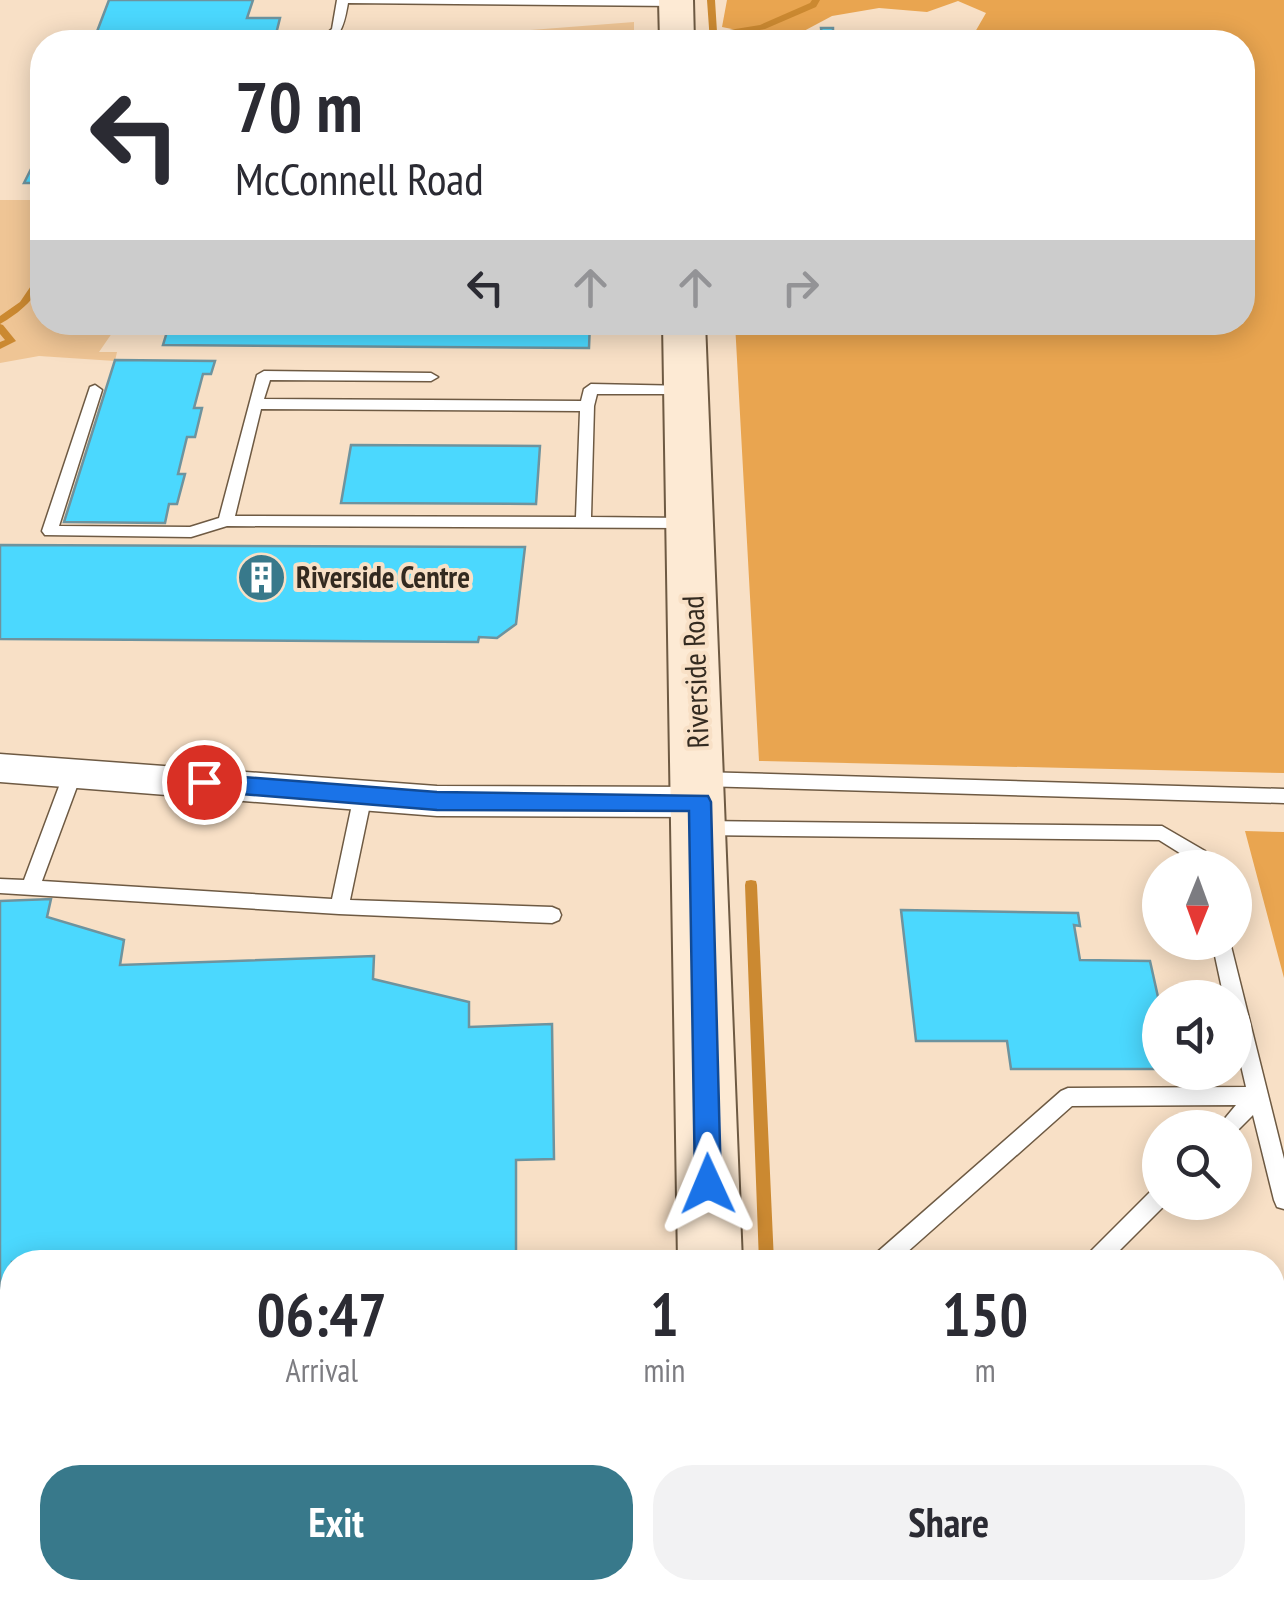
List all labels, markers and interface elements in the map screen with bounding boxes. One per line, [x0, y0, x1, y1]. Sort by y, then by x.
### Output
text: 70 m [235, 61, 363, 151]
icon: left [70, 70, 200, 200]
text: McConnell Road [235, 149, 484, 207]
icon: left [458, 260, 513, 315]
icon: ahead [563, 260, 618, 315]
icon: ahead [668, 260, 723, 315]
icon: right [773, 260, 828, 315]
building icon: Riverside Centre [235, 552, 287, 604]
place label: Riverside Centre [296, 557, 470, 596]
street label: Riverside Road [672, 595, 717, 749]
pin [162, 740, 247, 825]
icon: arrive [177, 755, 232, 810]
north arrow [1142, 850, 1252, 960]
map controls [1142, 850, 1252, 1220]
button: sound [1142, 980, 1252, 1090]
button: search [1142, 1110, 1252, 1220]
position arrow [656, 1132, 760, 1236]
text: 06:47 [257, 1275, 387, 1353]
text: 1 [650, 1275, 679, 1353]
text: 150 [942, 1275, 1028, 1353]
text: Arrival [286, 1349, 358, 1391]
text: min [643, 1349, 685, 1391]
text: m [975, 1349, 996, 1391]
button: Exit [40, 1465, 633, 1580]
button: Share [653, 1465, 1245, 1580]

